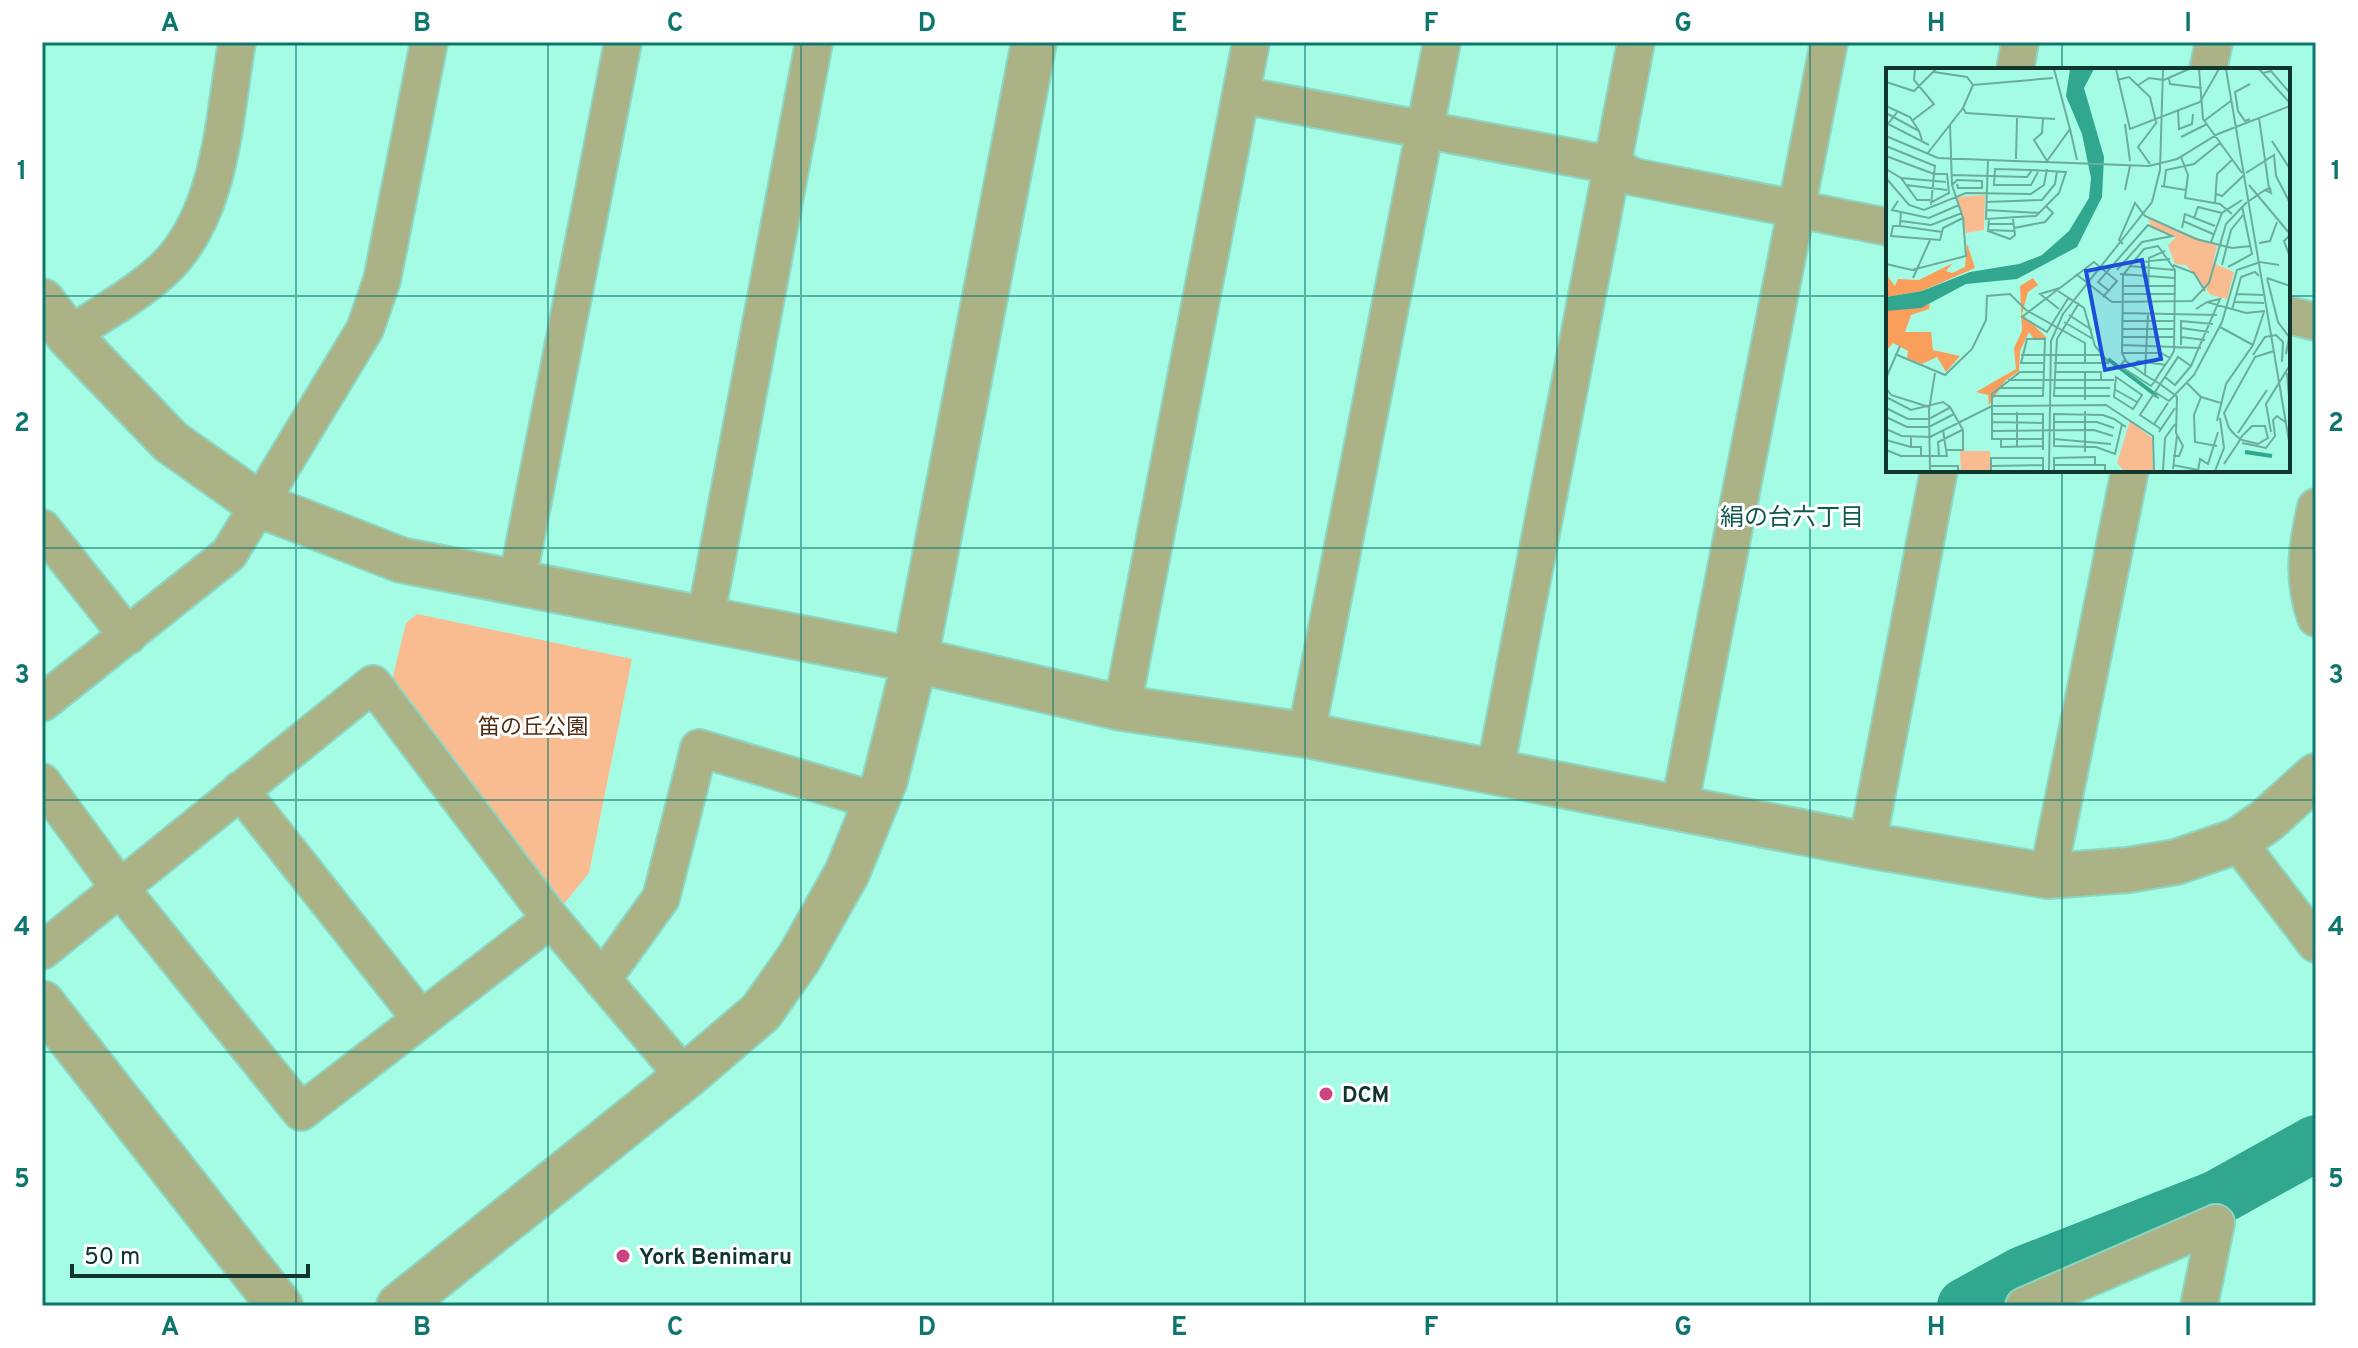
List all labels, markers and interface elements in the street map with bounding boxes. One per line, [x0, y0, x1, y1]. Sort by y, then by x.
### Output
text: A [161, 8, 179, 41]
text: B [413, 8, 431, 41]
text: C [667, 8, 683, 41]
text: D [918, 8, 936, 41]
text: E [1171, 8, 1187, 41]
text: F [1424, 8, 1439, 41]
text: G [1674, 8, 1692, 41]
text: H [1927, 8, 1945, 41]
text: I [2184, 8, 2192, 41]
inset map [1886, 68, 2290, 472]
text: 1 [17, 156, 27, 189]
text: 1 [2331, 156, 2341, 189]
text: 2 [14, 408, 30, 441]
text: 2 [2328, 408, 2344, 441]
district label: 絹の台六丁目 [1720, 504, 1864, 534]
text: 3 [14, 660, 30, 693]
text: 3 [2328, 660, 2344, 693]
park label: 笛の丘公園 [478, 715, 588, 742]
text: 4 [14, 912, 30, 945]
text: 4 [2328, 912, 2344, 945]
place label: DCM [1342, 1083, 1389, 1110]
marker: DCM [1317, 1085, 1335, 1103]
text: 5 [14, 1164, 30, 1197]
text: 5 [2328, 1164, 2344, 1197]
scale bar [72, 1228, 308, 1278]
text: 50 m [84, 1243, 140, 1273]
place label: York Benimaru [639, 1245, 792, 1272]
marker: York Benimaru [614, 1247, 632, 1265]
text: A [161, 1312, 179, 1345]
text: B [413, 1312, 431, 1345]
text: C [667, 1312, 683, 1345]
text: D [918, 1312, 936, 1345]
text: E [1171, 1312, 1187, 1345]
text: F [1424, 1312, 1439, 1345]
text: G [1674, 1312, 1692, 1345]
text: H [1927, 1312, 1945, 1345]
text: I [2184, 1312, 2192, 1345]

